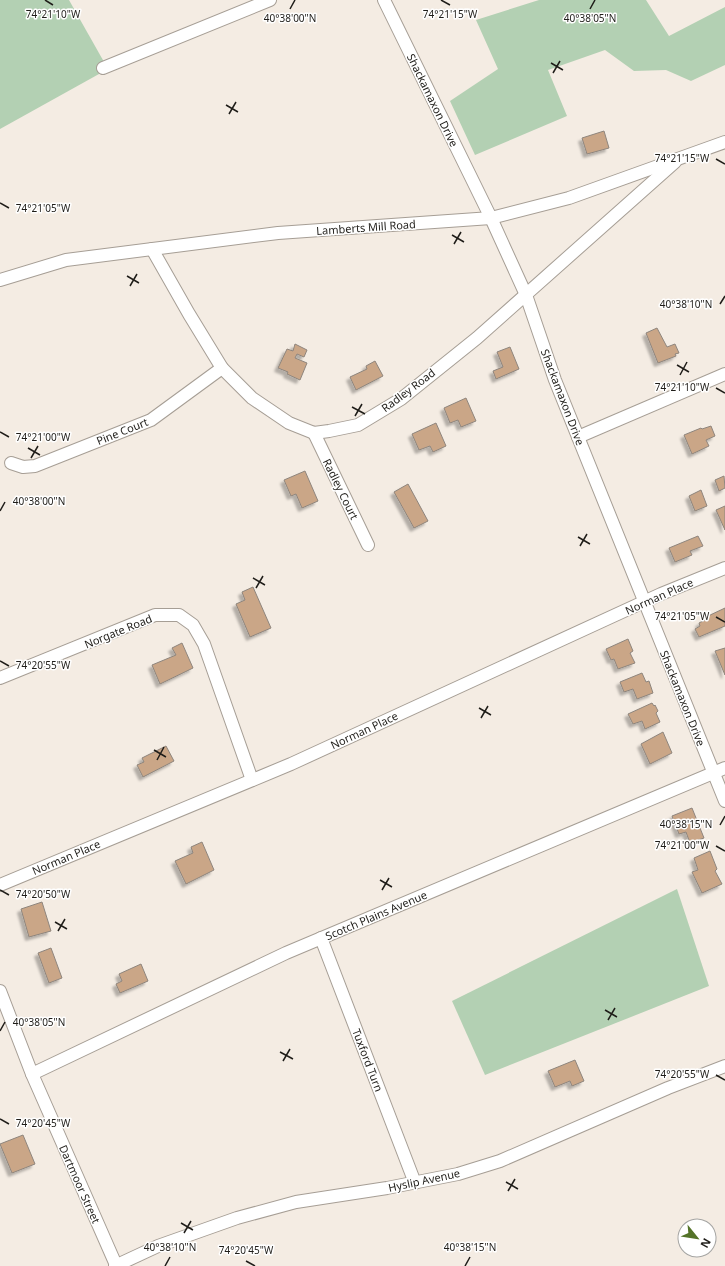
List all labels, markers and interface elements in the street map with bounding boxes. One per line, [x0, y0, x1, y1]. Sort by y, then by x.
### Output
text: 74°21'10"W [26, 7, 81, 21]
text: 74°21'15"W [423, 7, 478, 21]
text: 40°38'00"N [264, 11, 316, 25]
text: 40°38'05"N [564, 11, 616, 25]
street label: Shackamaxon Drive [404, 51, 462, 149]
text: 74°21'15"W [655, 151, 710, 165]
text: 74°21'05"W [16, 201, 71, 215]
street label: Lamberts Mill Road [316, 216, 416, 238]
text: 40°38'10"N [660, 297, 712, 311]
street label: Shackamaxon Drive [538, 347, 588, 447]
street label: Radley Road [378, 365, 438, 415]
text: 74°21'10"W [655, 380, 710, 394]
street label: Pine Court [94, 414, 150, 448]
text: 74°21'00"W [16, 430, 71, 444]
street label: Radley Court [320, 456, 362, 522]
text: 40°38'00"N [13, 494, 65, 508]
street label: Norman Place [623, 574, 695, 618]
text: 74°21'05"W [655, 609, 710, 623]
street label: Norgate Road [82, 611, 154, 651]
street label: Shackamaxon Drive [657, 648, 709, 748]
text: 74°20'55"W [16, 658, 71, 672]
street label: Norman Place [328, 708, 400, 752]
text: 40°38'15"N [660, 817, 712, 831]
street label: Norman Place [30, 836, 102, 878]
text: 74°21'00"W [655, 838, 710, 852]
text: 74°20'50"W [16, 887, 71, 901]
street label: Scotch Plains Avenue [323, 887, 429, 943]
text: 40°38'05"N [13, 1015, 65, 1029]
street label: Tuxford Turn [349, 1026, 387, 1094]
text: 74°20'55"W [655, 1067, 710, 1081]
text: 74°20'45"W [16, 1116, 71, 1130]
street label: Dartmoor Street [56, 1142, 104, 1226]
street label: Hyslip Avenue [387, 1165, 461, 1195]
north arrow [677, 1218, 717, 1258]
text: N [697, 1236, 715, 1251]
text: 40°38'10"N [144, 1240, 196, 1254]
text: 40°38'15"N [444, 1240, 496, 1254]
text: 74°20'45"W [219, 1243, 274, 1257]

